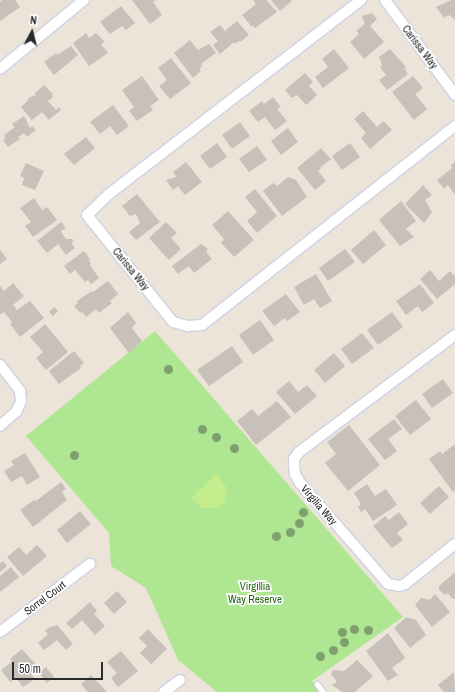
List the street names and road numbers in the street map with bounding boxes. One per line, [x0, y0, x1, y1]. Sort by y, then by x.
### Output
street label: Carissa Way [399, 23, 441, 71]
street label: Carissa Way [110, 245, 152, 293]
street label: Virgilia Way [298, 482, 340, 528]
street label: Sorrel Court [22, 578, 68, 618]

